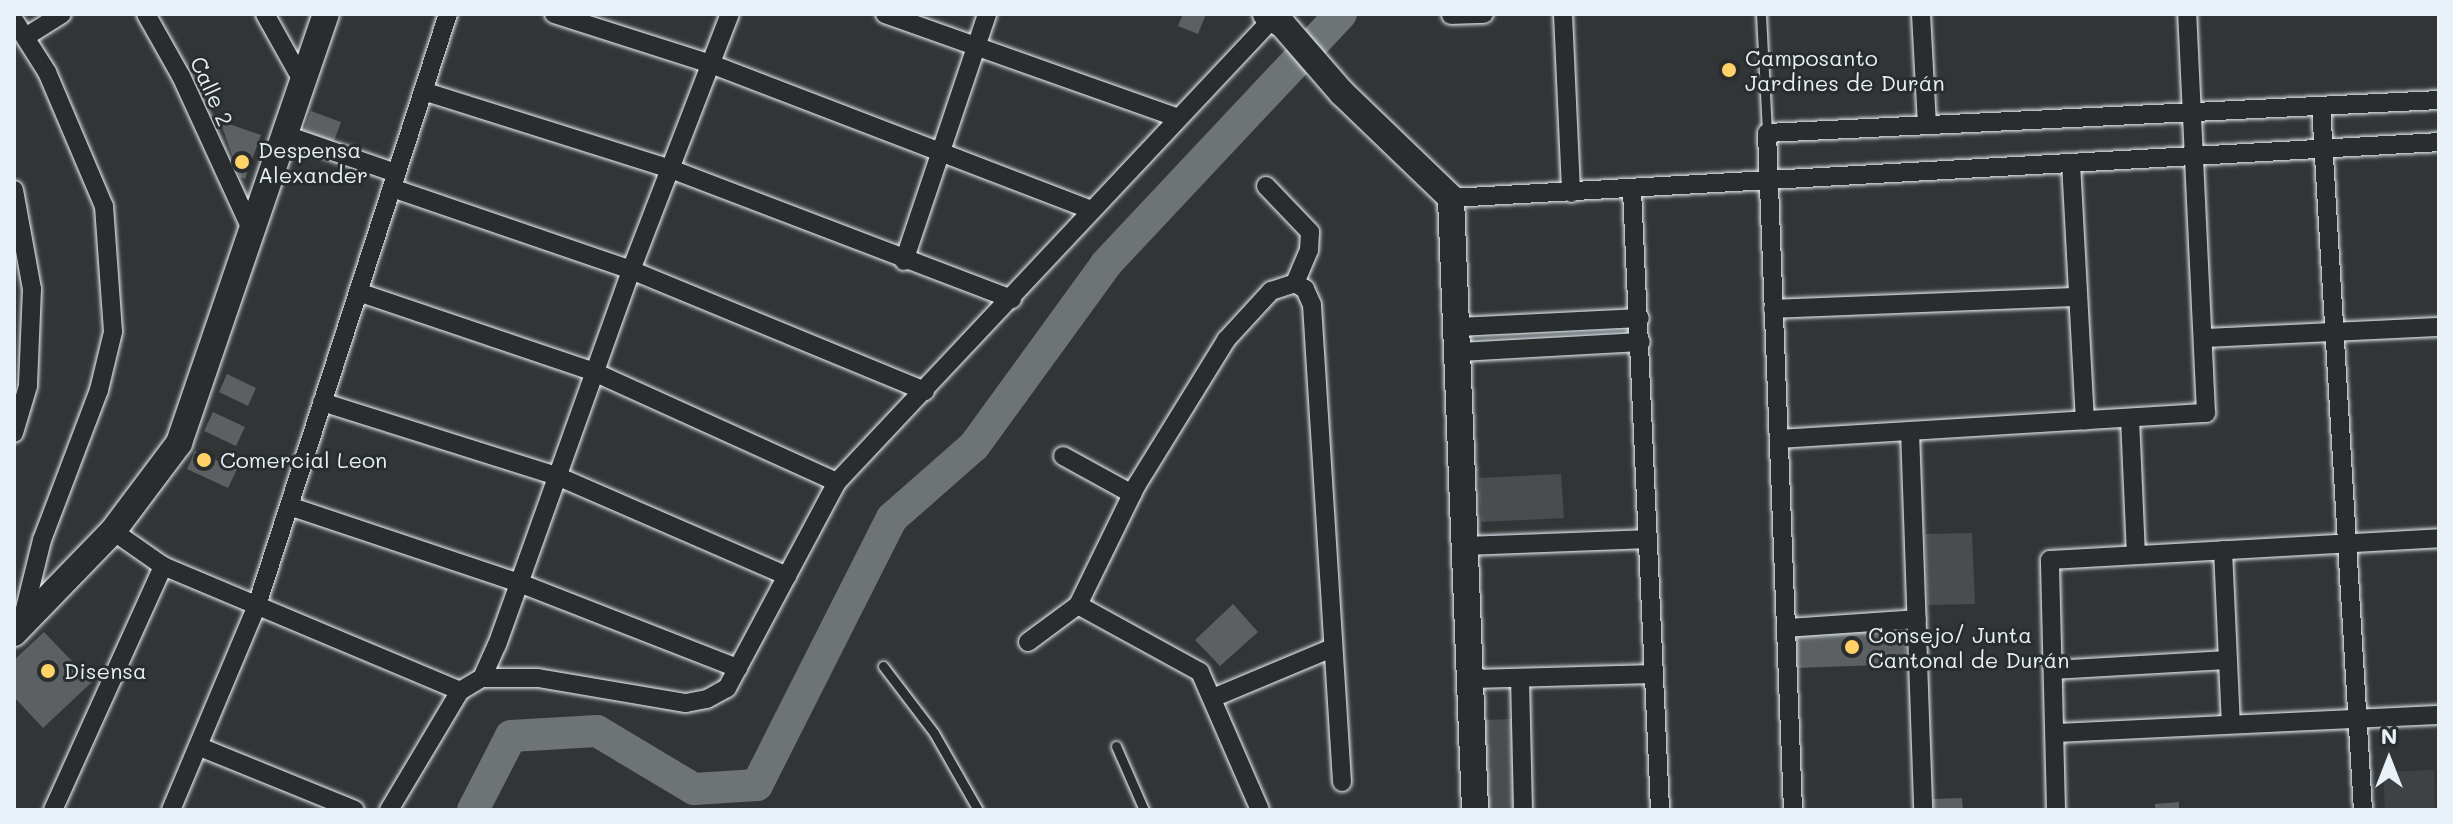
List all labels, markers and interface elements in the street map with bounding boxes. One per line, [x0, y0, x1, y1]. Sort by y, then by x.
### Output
place label: Camposanto Jardines de Durán [1745, 44, 1945, 96]
street label: Calle 2 [185, 52, 239, 130]
marker: Camposanto Jardines de Durán [1720, 61, 1738, 79]
place label: Despensa Alexander [258, 136, 368, 188]
marker: Despensa Alexander [233, 153, 251, 171]
place label: Comercial Leon [220, 447, 387, 473]
marker: Comercial Leon [195, 451, 213, 469]
place label: Consejo/ Junta Cantonal de Durán [1868, 621, 2069, 672]
marker: Consejo/ Junta Cantonal de Durán [1843, 638, 1861, 656]
place label: Disensa [64, 658, 147, 684]
marker: Disensa [39, 662, 57, 680]
north arrow [2349, 720, 2429, 800]
text: N [2381, 721, 2397, 750]

